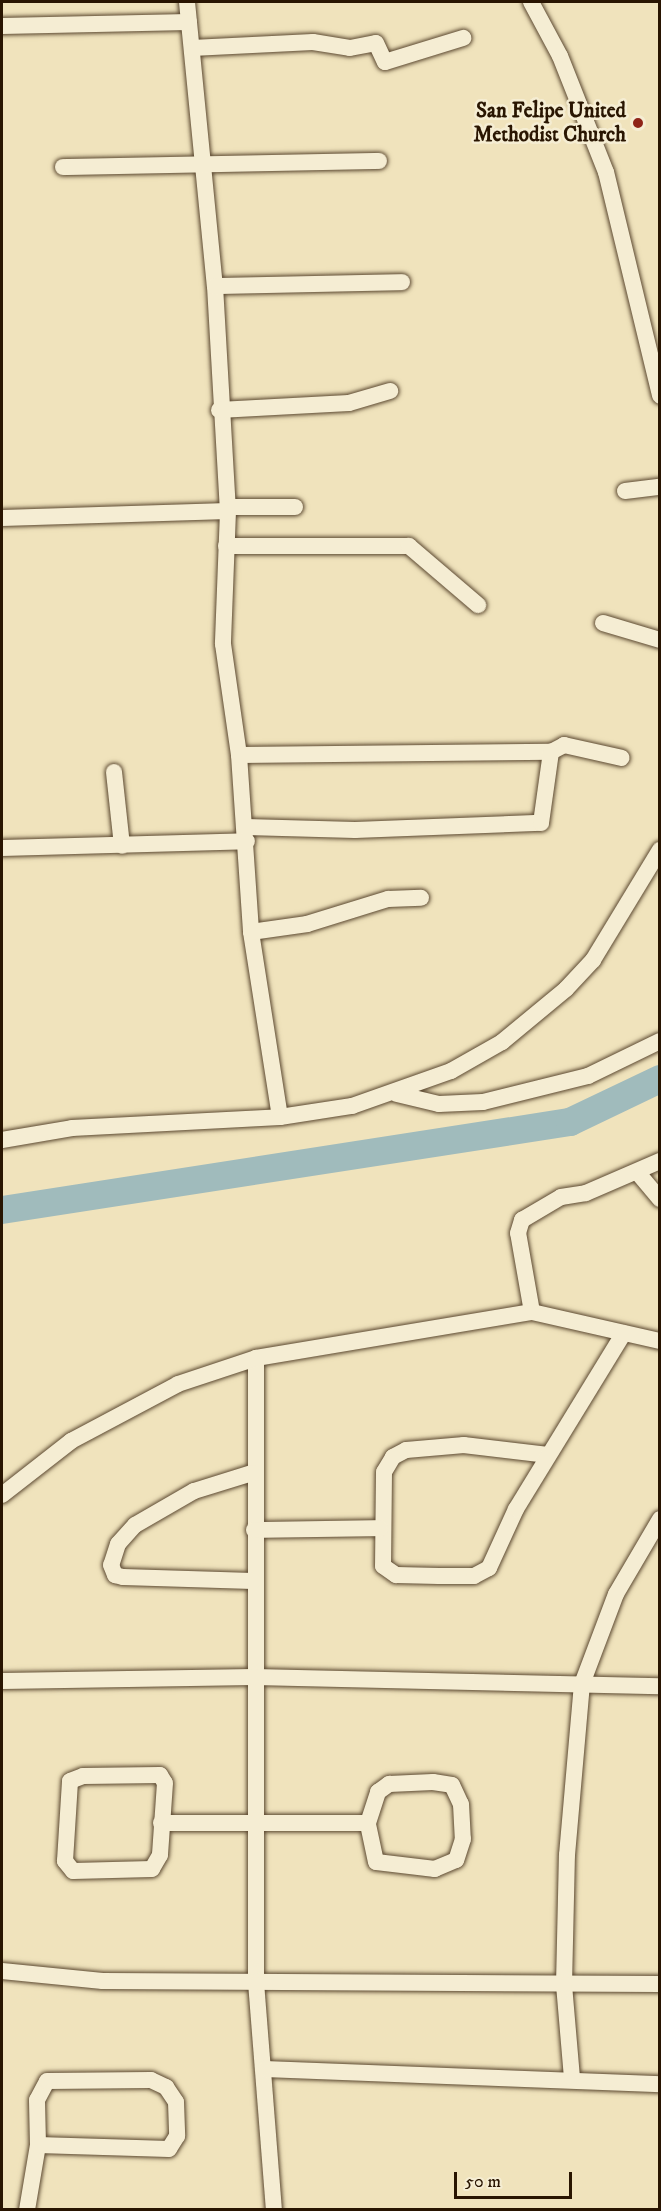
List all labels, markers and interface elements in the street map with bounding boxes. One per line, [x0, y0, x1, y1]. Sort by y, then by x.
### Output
place label: San Felipe United Methodist Church [474, 98, 626, 148]
marker: San Felipe United Methodist Church [631, 116, 645, 130]
scale bar [457, 2160, 576, 2198]
text: 50 m [465, 2171, 501, 2193]

